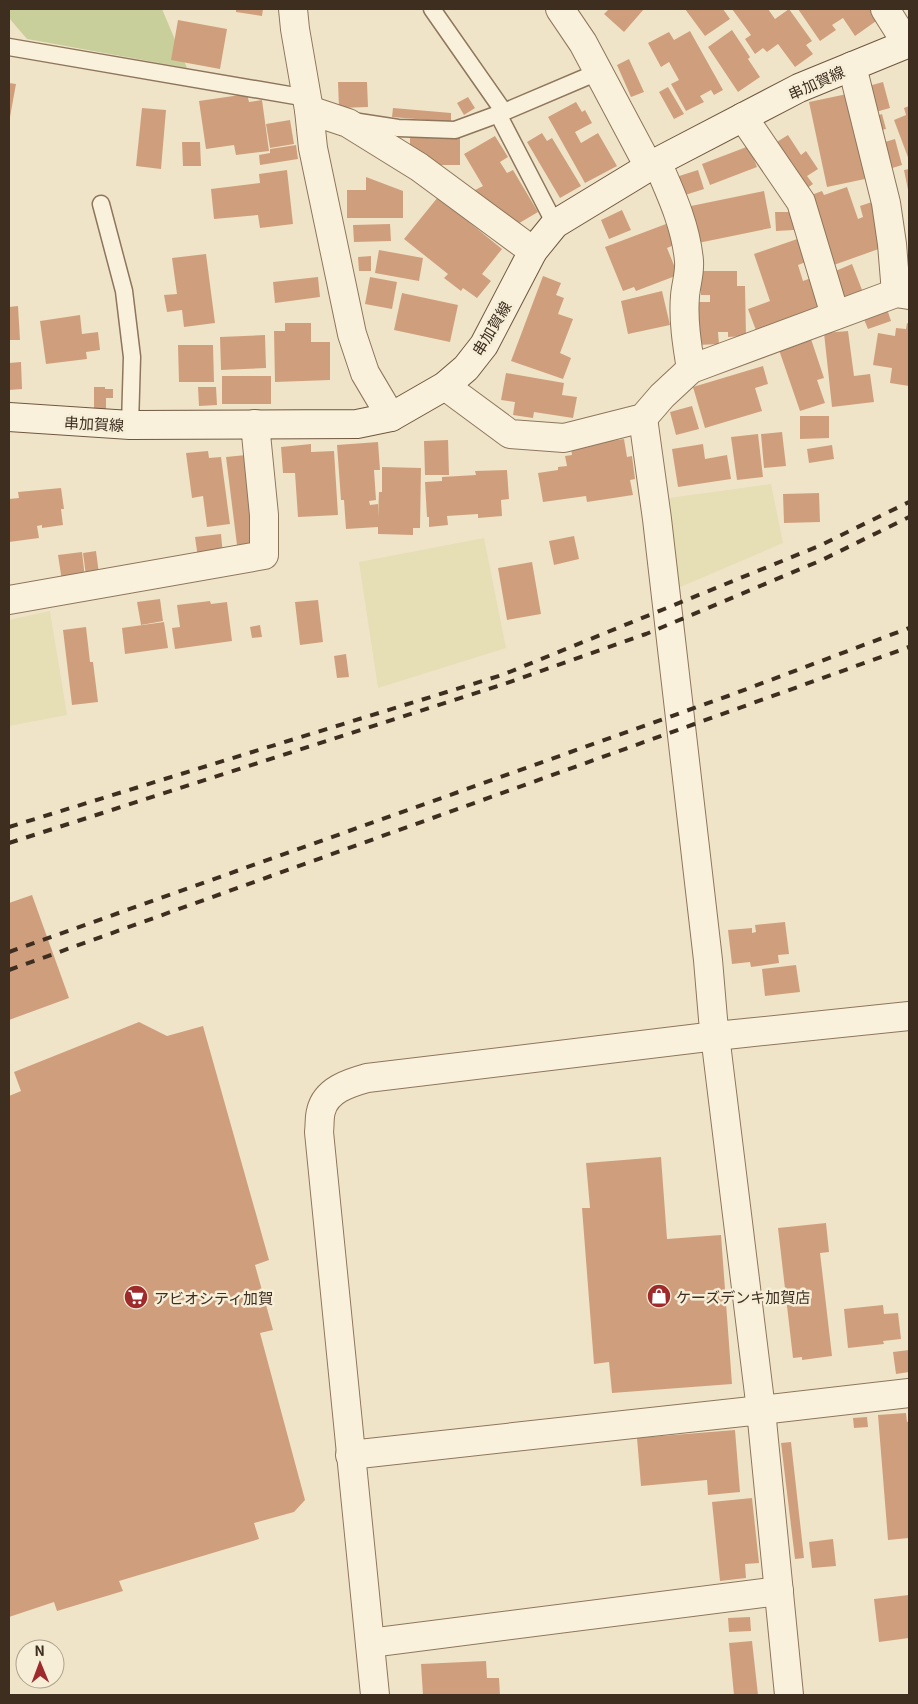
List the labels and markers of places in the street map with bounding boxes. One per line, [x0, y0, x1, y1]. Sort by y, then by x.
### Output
shop icon: ケーズデンキ加賀店 [646, 1283, 672, 1309]
supermarket icon: アビオシティ加賀 [123, 1284, 149, 1310]
place label: ケーズデンキ加賀店 [676, 1286, 810, 1307]
place label: アビオシティ加賀 [154, 1287, 273, 1308]

